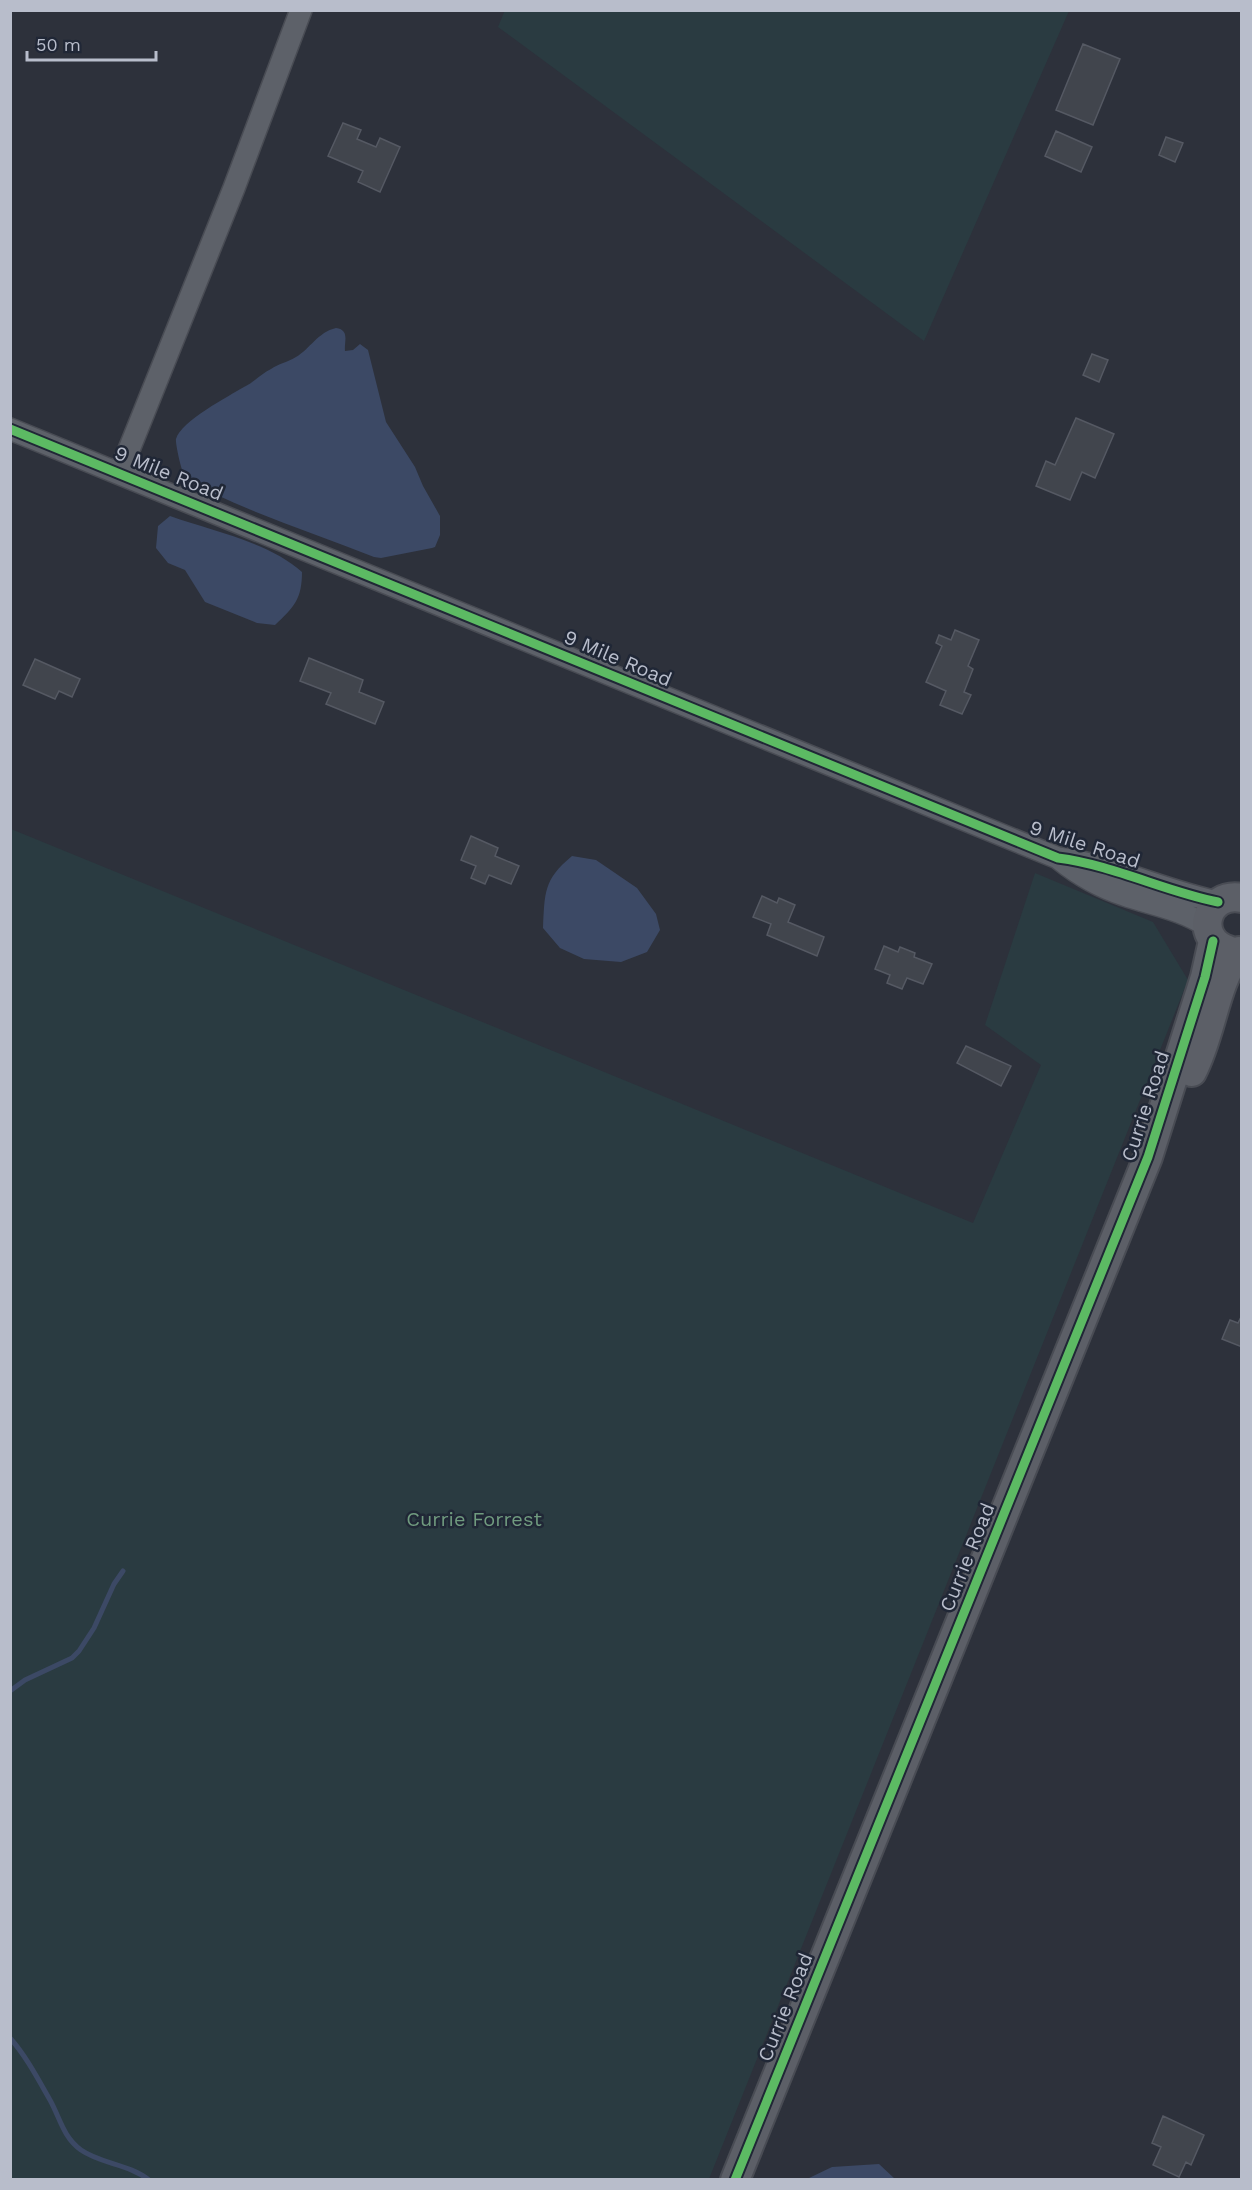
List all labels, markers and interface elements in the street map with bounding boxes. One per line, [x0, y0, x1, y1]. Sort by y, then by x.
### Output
scale bar [27, 24, 156, 62]
text: 50 m [36, 34, 81, 55]
street label: 9 Mile Road [111, 440, 227, 506]
street label: 9 Mile Road [560, 625, 676, 691]
street label: 9 Mile Road [1027, 815, 1143, 873]
street label: Currie Road [1116, 1048, 1174, 1164]
street label: Currie Road [934, 1499, 1000, 1615]
park label: Currie Forrest [406, 1507, 542, 1531]
street label: Currie Road [752, 1949, 818, 2065]

